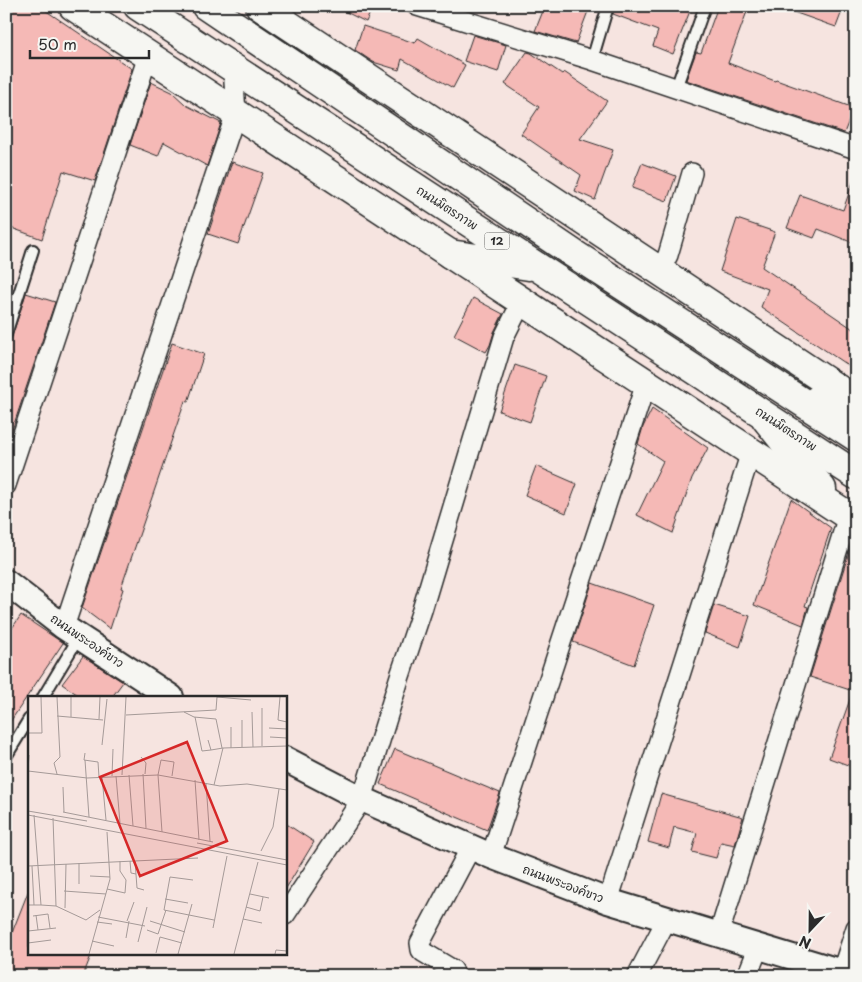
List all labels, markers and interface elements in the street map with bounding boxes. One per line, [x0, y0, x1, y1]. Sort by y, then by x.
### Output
scale bar [30, 28, 149, 60]
text: 50 m [38, 32, 77, 55]
street label: ถนนมิตรภาพ [413, 181, 482, 234]
road number: 12 [484, 232, 510, 250]
street label: ถนนมิตรภาพ [752, 402, 821, 455]
street label: ถนนพระองค์ขาว [47, 609, 128, 671]
inset map [28, 696, 286, 954]
street label: ถนนพระองค์ขาว [520, 859, 606, 907]
north arrow [784, 904, 834, 954]
text: N [796, 931, 814, 954]

